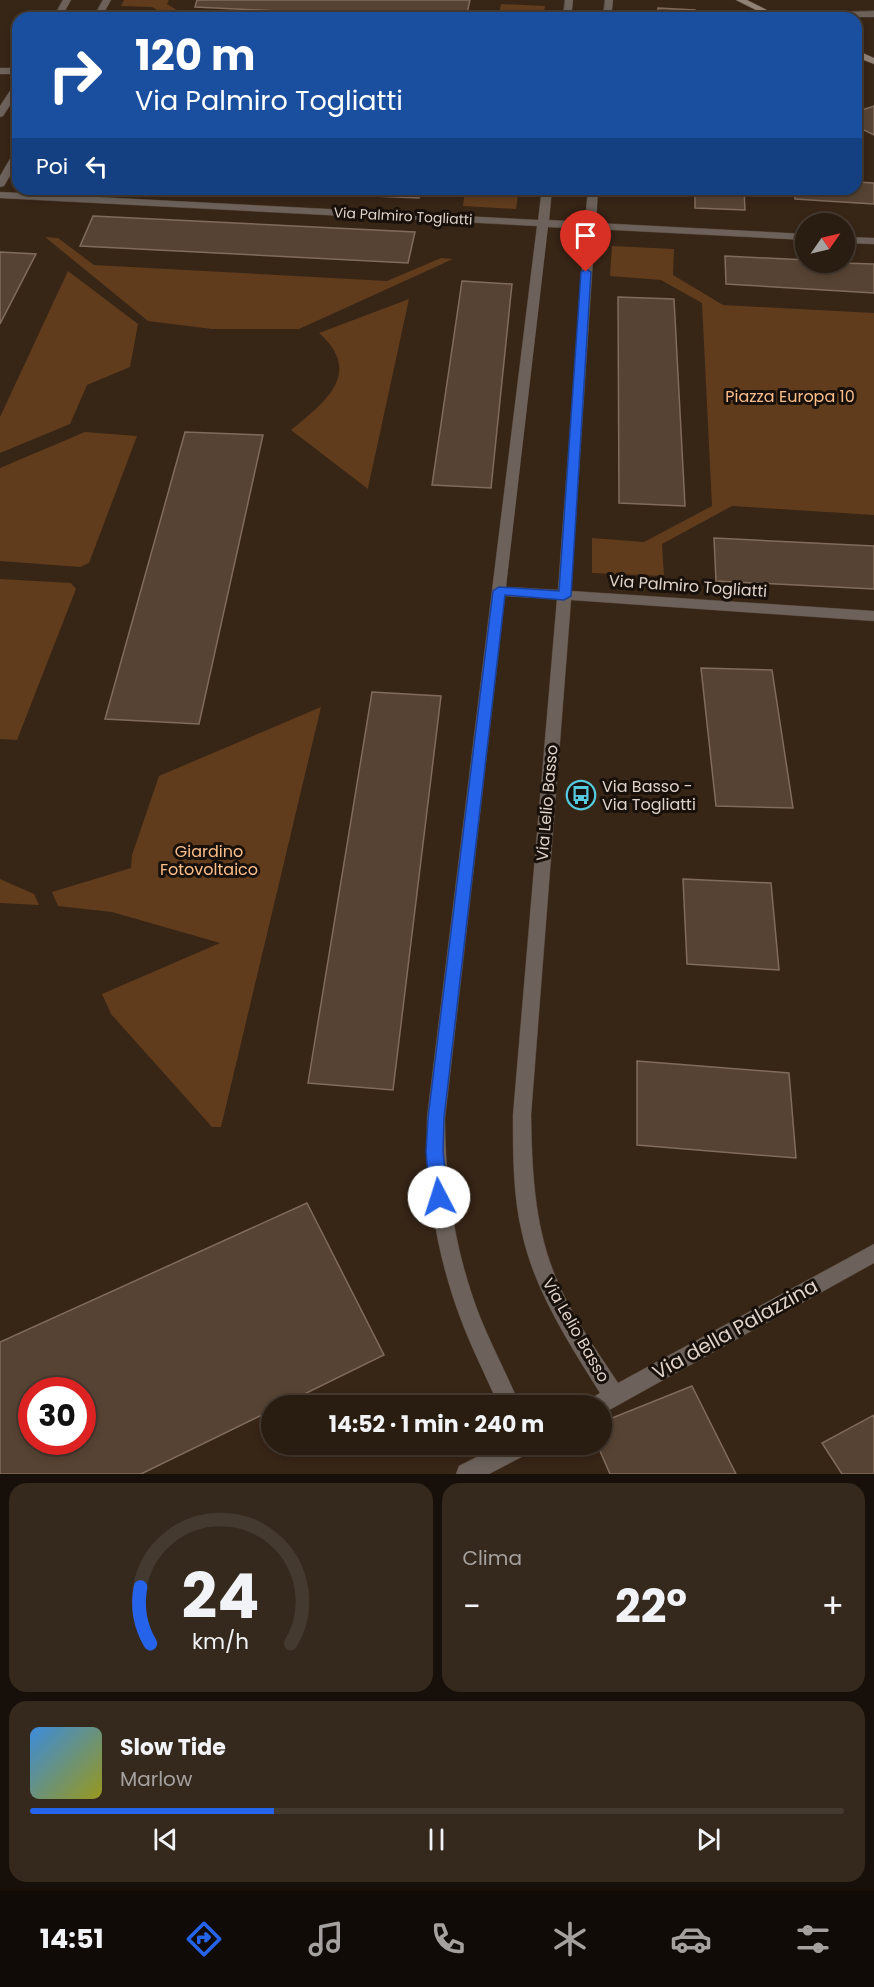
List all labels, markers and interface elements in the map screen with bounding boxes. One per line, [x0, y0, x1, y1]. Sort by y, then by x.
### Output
text: 120 m [135, 26, 256, 85]
icon: right [36, 36, 114, 114]
text: Via Palmiro Togliatti [135, 82, 403, 119]
icon: left [80, 150, 113, 183]
text: Poi [36, 151, 68, 182]
street label: Via Palmiro Togliatti [333, 202, 473, 230]
pin [560, 210, 611, 272]
north arrow [795, 213, 855, 273]
map controls [795, 213, 855, 273]
icon: arrive [569, 219, 602, 252]
park label: Piazza Europa 10 [725, 385, 855, 408]
street label: Via Palmiro Togliatti [608, 569, 768, 603]
street label: Via Lelio Basso [530, 744, 564, 862]
place label: Via Basso - Via Togliatti [602, 775, 696, 816]
bus stop icon: Via Basso - Via Togliatti [565, 779, 597, 811]
park label: Giardino Fotovoltaico [160, 840, 258, 881]
position arrow [407, 1165, 471, 1229]
street label: Via della Palazzina [647, 1272, 823, 1386]
street label: Via Lelio Basso [537, 1274, 615, 1386]
speed limit sign: 30 [18, 1377, 96, 1455]
text: 14:52 · 1 min · 240 m [329, 1409, 544, 1440]
text: Clima [463, 1544, 522, 1572]
text: 24 [182, 1552, 260, 1640]
text: 22° [615, 1575, 687, 1638]
text: − [463, 1583, 481, 1630]
text: + [821, 1583, 844, 1630]
text: km/h [192, 1627, 249, 1658]
text: Slow Tide [120, 1732, 226, 1763]
text: Marlow [120, 1765, 192, 1793]
icon: previous [149, 1823, 182, 1856]
icon: pause [420, 1823, 453, 1856]
icon: next [692, 1823, 725, 1856]
icon: directions [183, 1918, 225, 1960]
icon: music [305, 1918, 347, 1960]
icon: phone [427, 1918, 469, 1960]
icon: climate [549, 1918, 591, 1960]
icon: car [670, 1918, 712, 1960]
icon: filters [792, 1918, 834, 1960]
text: 14:51 [40, 1920, 104, 1957]

